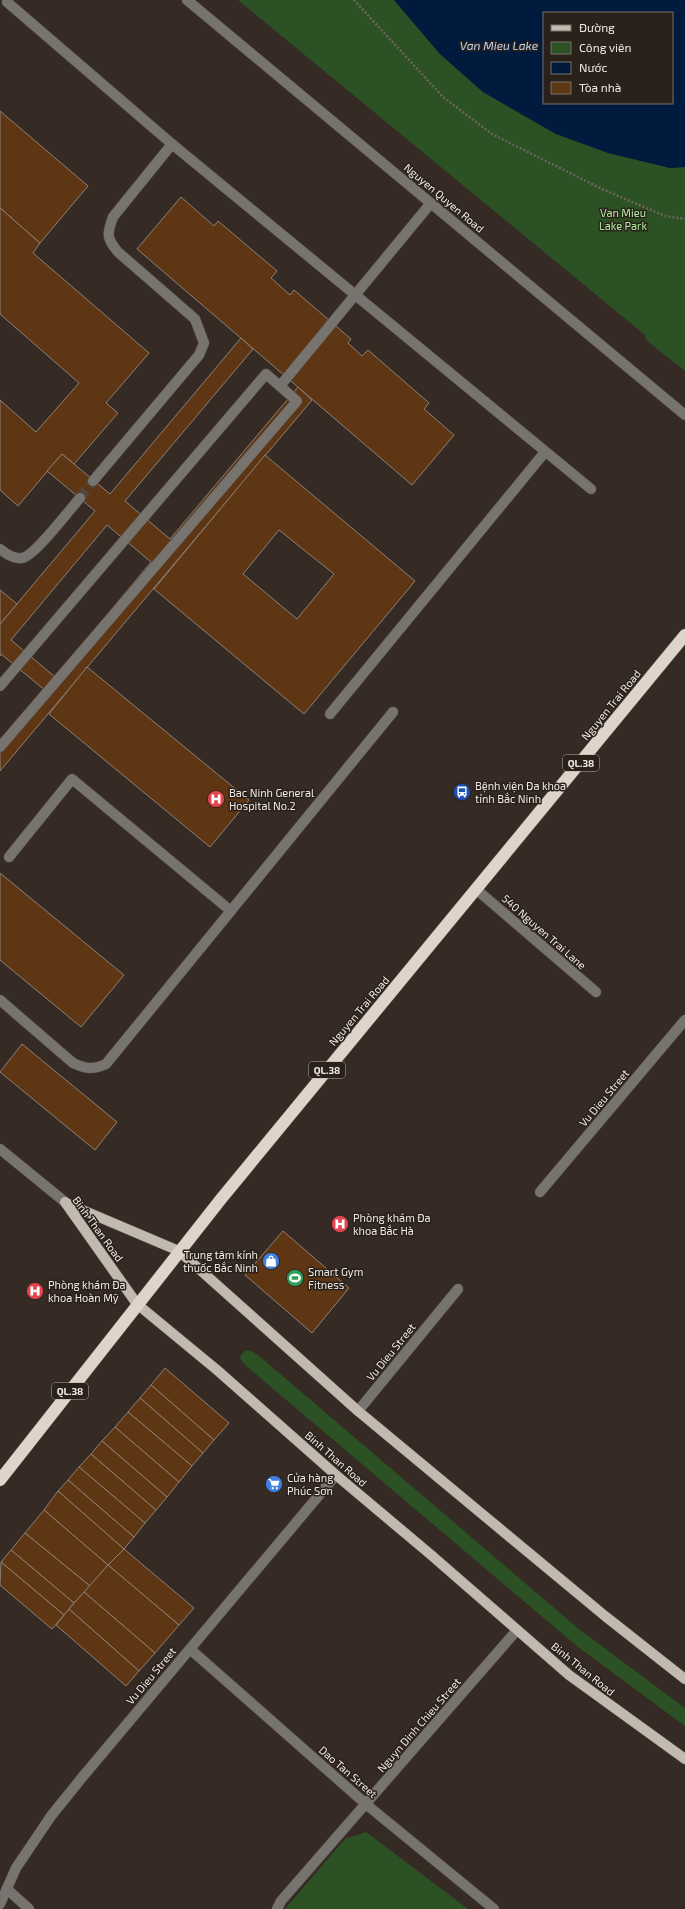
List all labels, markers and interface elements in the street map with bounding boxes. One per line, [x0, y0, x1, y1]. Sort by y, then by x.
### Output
legend [543, 12, 673, 104]
text: Đường [579, 20, 615, 34]
water label: Van Mieu Lake [460, 38, 539, 52]
text: Công viên [579, 40, 632, 54]
text: Nước [579, 60, 608, 74]
text: Tòa nhà [579, 80, 621, 94]
street label: Nguyen Quyen Road [401, 160, 487, 236]
park label: Van Mieu Lake Park [599, 206, 647, 232]
street label: Nguyen Trai Road [578, 667, 643, 742]
road number: QL.38 [563, 755, 599, 771]
place label: Bệnh viện Đa khoa tỉnh Bắc Ninh [475, 779, 566, 805]
bus stop icon: Bệnh viện Đa khoa tỉnh Bắc Ninh [452, 782, 472, 802]
place label: Bac Ninh General Hospital No.2 [229, 786, 315, 812]
hospital icon: Bac Ninh General Hospital No.2 [206, 789, 226, 809]
street label: 540 Nguyen Trai Lane [500, 892, 589, 972]
street label: Nguyen Trai Road [326, 973, 391, 1048]
road number: QL.38 [309, 1062, 345, 1078]
street label: Vu Dieu Street [576, 1067, 631, 1129]
street label: Binh Than Road [70, 1194, 126, 1264]
place label: Phòng khám Đa khoa Bắc Hà [353, 1211, 431, 1237]
hospital icon: Phòng khám Đa khoa Bắc Hà [330, 1214, 350, 1234]
place label: Trung tâm kính thuốc Bắc Ninh [183, 1248, 258, 1274]
shop icon: Trung tâm kính thuốc Bắc Ninh [261, 1251, 281, 1271]
place label: Smart Gym Fitness [308, 1265, 363, 1291]
sports icon: Smart Gym Fitness [285, 1268, 305, 1288]
place label: Phòng khám Đa khoa Hoàn Mỹ [48, 1278, 126, 1304]
hospital icon: Phòng khám Đa khoa Hoàn Mỹ [25, 1281, 45, 1301]
street label: Vu Dieu Street [363, 1320, 418, 1383]
road number: QL.38 [52, 1383, 88, 1399]
street label: Binh Than Road [303, 1428, 370, 1489]
place label: Cửa hàng Phúc Sơn [287, 1471, 333, 1497]
supermarket icon: Cửa hàng Phúc Sơn [264, 1474, 284, 1494]
street label: Binh Than Road [549, 1639, 618, 1698]
street label: Vu Dieu Street [123, 1645, 178, 1707]
street label: Nguyn Dinh Chieu Street [374, 1675, 463, 1774]
street label: Dao Tan Street [317, 1743, 380, 1800]

